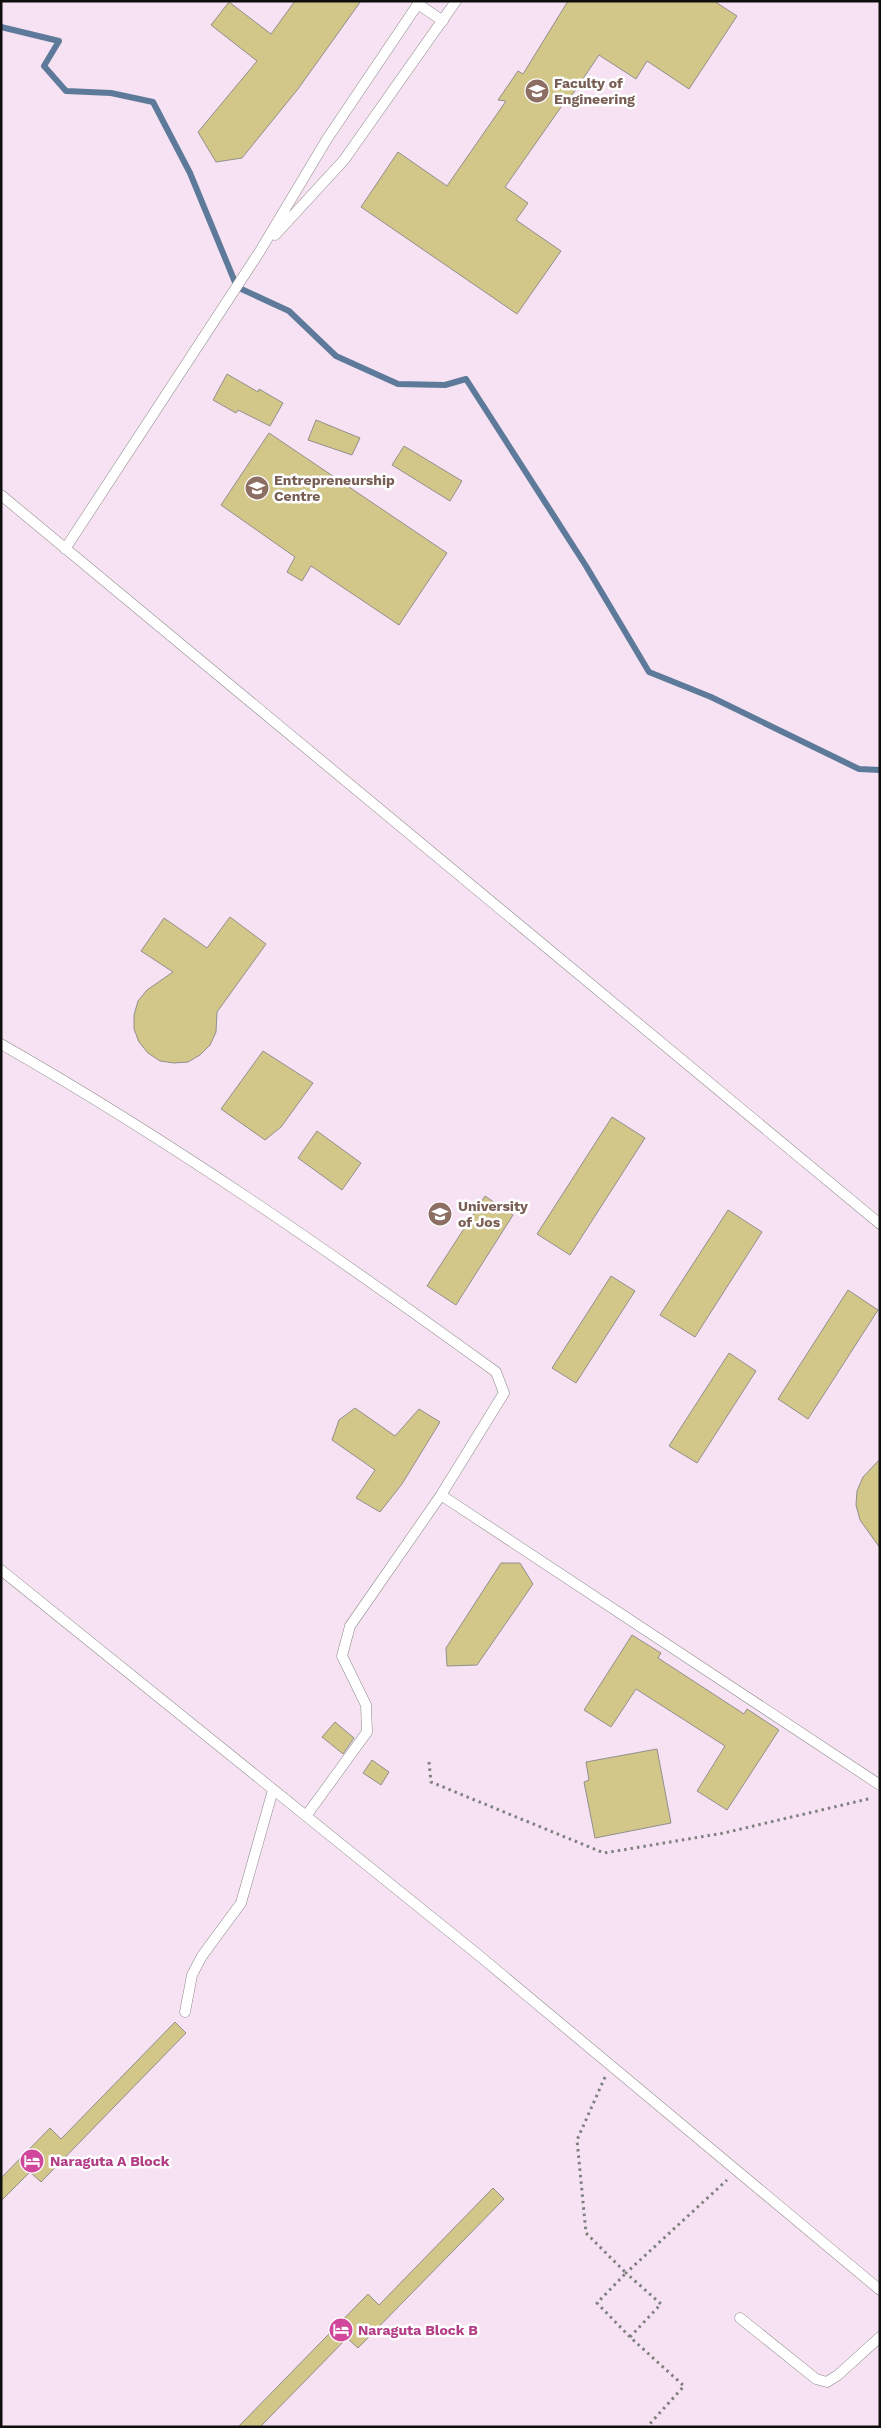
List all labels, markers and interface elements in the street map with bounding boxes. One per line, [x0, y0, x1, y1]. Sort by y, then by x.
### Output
place label: Faculty of Engineering [554, 75, 635, 107]
school or university icon: Faculty of Engineering [524, 78, 550, 104]
place label: Entrepreneurship Centre [274, 472, 395, 504]
school or university icon: Entrepreneurship Centre [244, 475, 270, 501]
place label: University of Jos [458, 1198, 528, 1230]
school or university icon: University of Jos [427, 1201, 453, 1227]
hotel icon: Naraguta A Block [19, 2148, 45, 2174]
place label: Naraguta A Block [50, 2153, 170, 2169]
hotel icon: Naraguta Block B [328, 2317, 354, 2343]
place label: Naraguta Block B [358, 2322, 478, 2338]

